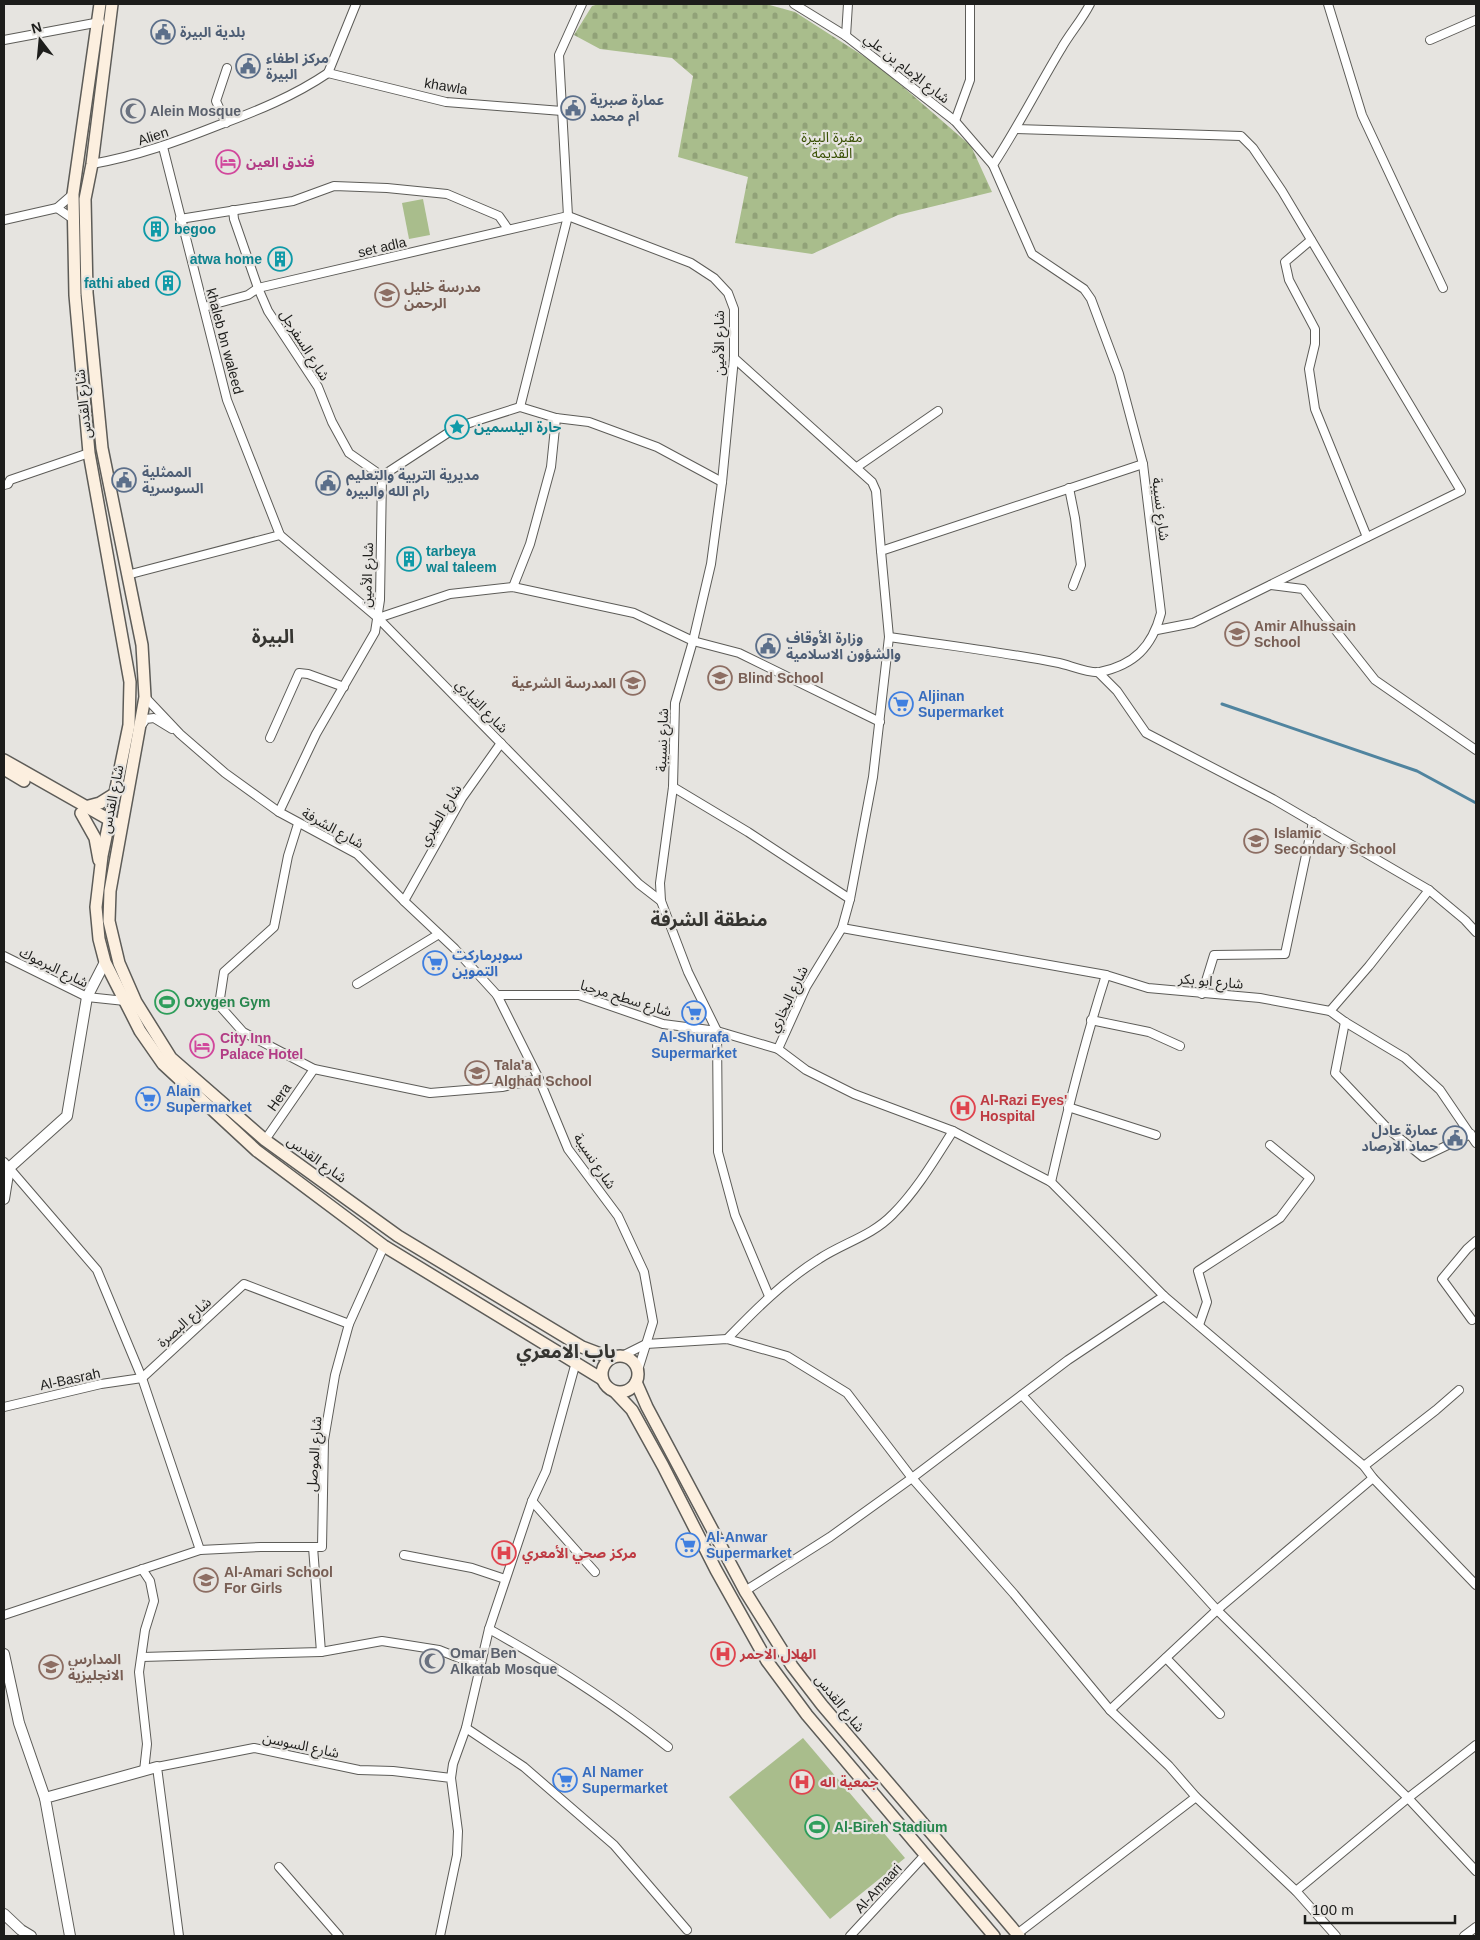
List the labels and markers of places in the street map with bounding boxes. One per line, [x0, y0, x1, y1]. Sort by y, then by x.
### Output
public building icon: بلدية البيرة [150, 19, 176, 45]
place label: بلدية البيرة [180, 24, 245, 41]
place label: مركز اطفاء البيرة [266, 50, 329, 83]
public building icon: مركز اطفاء البيرة [235, 53, 261, 79]
place label: عمارة صبرية ام محمد [590, 92, 665, 127]
public building icon: عمارة صبرية ام محمد [560, 95, 586, 121]
mosque icon: Alein Mosque [120, 98, 146, 124]
place label: Alein Mosque [150, 103, 241, 119]
hotel icon: فندق العين [215, 149, 241, 175]
place label: فندق العين [246, 154, 315, 170]
building icon: begoo [143, 216, 169, 242]
place label: begoo [174, 221, 216, 237]
building icon: atwa home [267, 246, 293, 272]
place label: atwa home [190, 251, 262, 267]
building icon: fathi abed [155, 270, 181, 296]
place label: fathi abed [84, 275, 150, 291]
place label: مدرسة خليل الرحمن [404, 279, 481, 312]
school or university icon: مدرسة خليل الرحمن [374, 282, 400, 308]
place icon: حارة اليلسمين [444, 414, 470, 440]
place label: حارة اليلسمين [474, 419, 562, 436]
place label: الممثلية السوسرية [142, 464, 204, 497]
public building icon: الممثلية السوسرية [111, 467, 137, 493]
place label: مديرية التربية والتعليم رام الله والبيره [346, 467, 479, 502]
public building icon: مديرية التربية والتعليم رام الله والبيره [315, 470, 341, 496]
place label: tarbeya wal taleem [425, 543, 497, 575]
building icon: tarbeya wal taleem [396, 546, 422, 572]
place label: Amir Alhussain School [1254, 618, 1356, 650]
school or university icon: Amir Alhussain School [1224, 621, 1250, 647]
place label: وزارة الأوقاف والشؤون الاسلامية [786, 630, 901, 662]
public building icon: وزارة الأوقاف والشؤون الاسلامية [755, 633, 781, 659]
school or university icon: Blind School [707, 665, 733, 691]
school or university icon: المدرسة الشرعية [620, 670, 646, 696]
place label: Blind School [738, 670, 824, 686]
place label: المدرسة الشرعية [512, 675, 616, 692]
place label: Aljinan Supermarket [918, 688, 1004, 720]
supermarket icon: Aljinan Supermarket [888, 691, 914, 717]
place label: Islamic Secondary School [1274, 825, 1396, 857]
school or university icon: Islamic Secondary School [1243, 828, 1269, 854]
place label: سوبرماركت التموين [452, 947, 523, 979]
supermarket icon: سوبرماركت التموين [422, 950, 448, 976]
sports icon: Oxygen Gym [154, 989, 180, 1015]
place label: Oxygen Gym [184, 994, 270, 1010]
supermarket icon: Al-Shurafa Supermarket [681, 1000, 707, 1026]
place label: Al-Shurafa Supermarket [651, 1029, 737, 1061]
place label: City Inn Palace Hotel [220, 1030, 303, 1062]
hotel icon: City Inn Palace Hotel [189, 1033, 215, 1059]
place label: Tala'a Alghad School [494, 1057, 592, 1089]
school or university icon: Tala'a Alghad School [464, 1060, 490, 1086]
place label: Alain Supermarket [166, 1083, 252, 1115]
supermarket icon: Alain Supermarket [135, 1086, 161, 1112]
place label: Al-Razi Eyes' Hospital [980, 1092, 1067, 1124]
hospital icon: Al-Razi Eyes' Hospital [950, 1095, 976, 1121]
place label: عمارة عادل حماد الارصاد [1362, 1122, 1438, 1155]
public building icon: عمارة عادل حماد الارصاد [1442, 1125, 1468, 1151]
place label: Al-Anwar Supermarket [706, 1529, 792, 1561]
supermarket icon: Al-Anwar Supermarket [675, 1532, 701, 1558]
hospital icon: مركز صحي الأمعري [491, 1540, 517, 1566]
place label: مركز صحي الأمعري [522, 1545, 637, 1564]
place label: Al-Amari School For Girls [224, 1564, 333, 1596]
school or university icon: Al-Amari School For Girls [193, 1567, 219, 1593]
hospital icon: الهلال الاحمر [710, 1641, 736, 1667]
place label: Omar Ben Alkatab Mosque [450, 1645, 558, 1677]
place label: الهلال الاحمر [739, 1646, 816, 1663]
mosque icon: Omar Ben Alkatab Mosque [419, 1648, 445, 1674]
place label: المدارس الانجليزية [68, 1651, 124, 1684]
school or university icon: المدارس الانجليزية [38, 1654, 64, 1680]
place label: Al Namer Supermarket [582, 1764, 668, 1796]
supermarket icon: Al Namer Supermarket [552, 1767, 578, 1793]
hospital icon: جمعية اله [789, 1769, 815, 1795]
place label: جمعية اله [820, 1774, 879, 1790]
sports icon: Al-Bireh Stadium [804, 1814, 830, 1840]
place label: Al-Bireh Stadium [834, 1819, 948, 1835]

